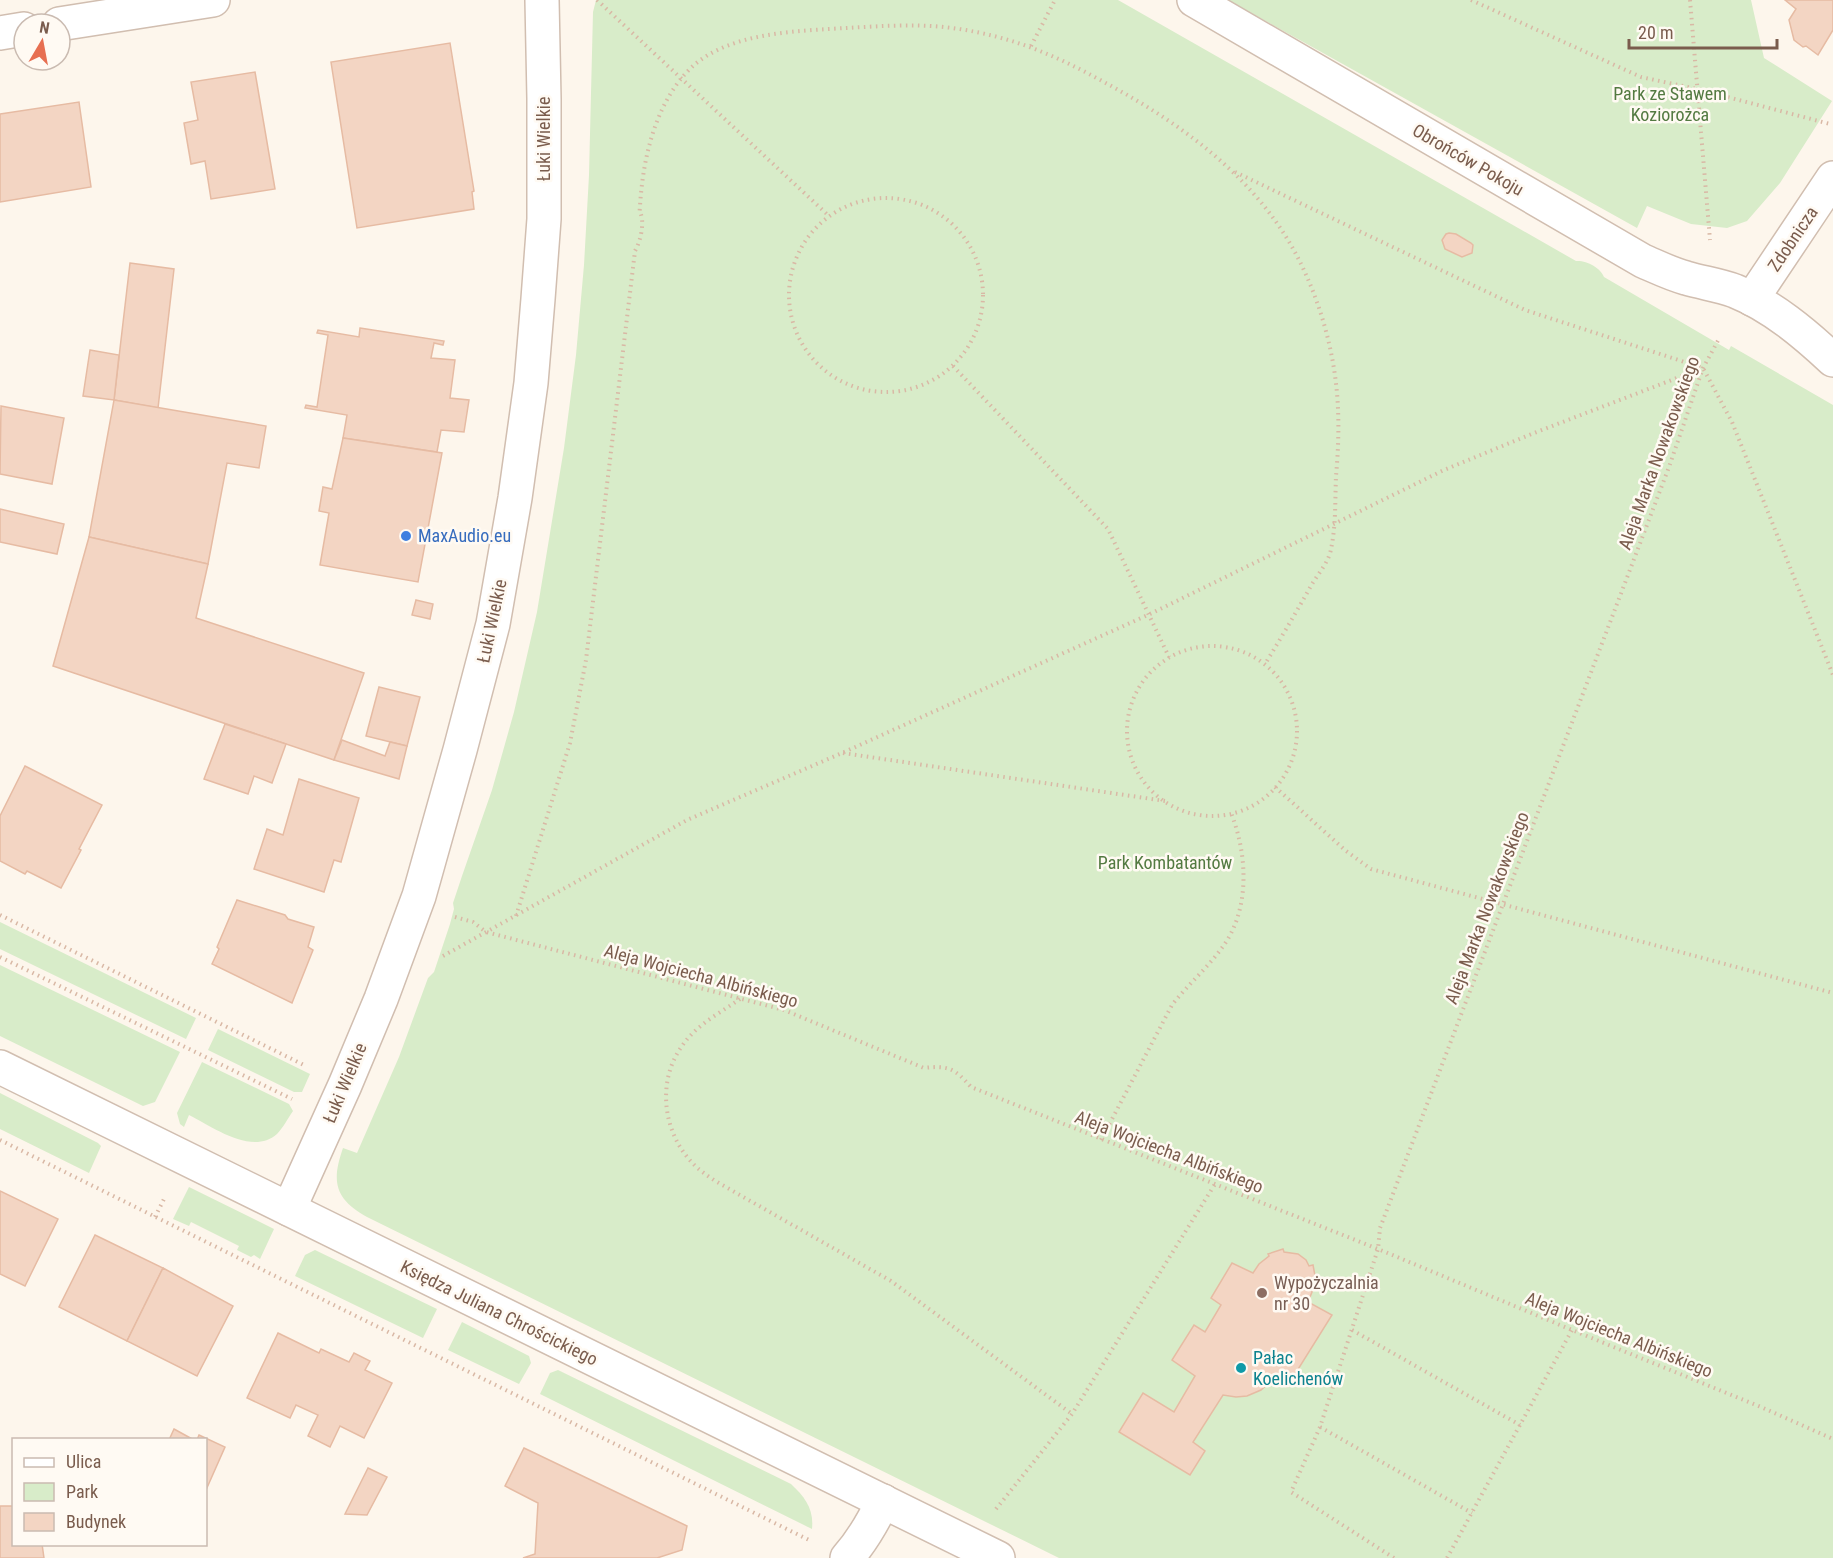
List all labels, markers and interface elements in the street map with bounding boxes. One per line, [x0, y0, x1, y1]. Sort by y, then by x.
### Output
north arrow [12, 12, 72, 72]
scale bar [1629, 12, 1778, 50]
text: N [38, 18, 51, 38]
text: 20 m [1638, 22, 1673, 43]
park label: Park ze Stawem Koziorożca [1613, 83, 1727, 125]
street label: Łuki Wielkie [533, 97, 554, 181]
street label: Obrońców Pokoju [1409, 119, 1528, 200]
street label: Zdobnicza [1763, 202, 1822, 275]
street label: Aleja Marka Nowakowskiego [1614, 353, 1703, 552]
place label: MaxAudio.eu [418, 525, 511, 546]
marker: MaxAudio.eu [399, 529, 413, 543]
street label: Łuki Wielkie [472, 577, 511, 665]
street label: Aleja Marka Nowakowskiego [1440, 809, 1533, 1007]
park label: Park Kombatantów [1098, 852, 1233, 873]
street label: Aleja Wojciecha Albińskiego [602, 940, 800, 1012]
street label: Łuki Wielkie [318, 1040, 371, 1126]
street label: Aleja Wojciecha Albińskiego [1072, 1106, 1266, 1197]
street label: Księdza Juliana Chrościckiego [397, 1256, 601, 1369]
place label: Wypożyczalnia nr 30 [1274, 1272, 1379, 1314]
marker: Wypożyczalnia nr 30 [1255, 1286, 1269, 1300]
street label: Aleja Wojciecha Albińskiego [1523, 1287, 1716, 1382]
place label: Pałac Koelichenów [1253, 1347, 1344, 1389]
marker: Pałac Koelichenów [1234, 1361, 1248, 1375]
legend [12, 1438, 207, 1546]
text: Ulica [66, 1451, 101, 1472]
text: Park [66, 1481, 98, 1502]
text: Budynek [66, 1511, 126, 1532]

